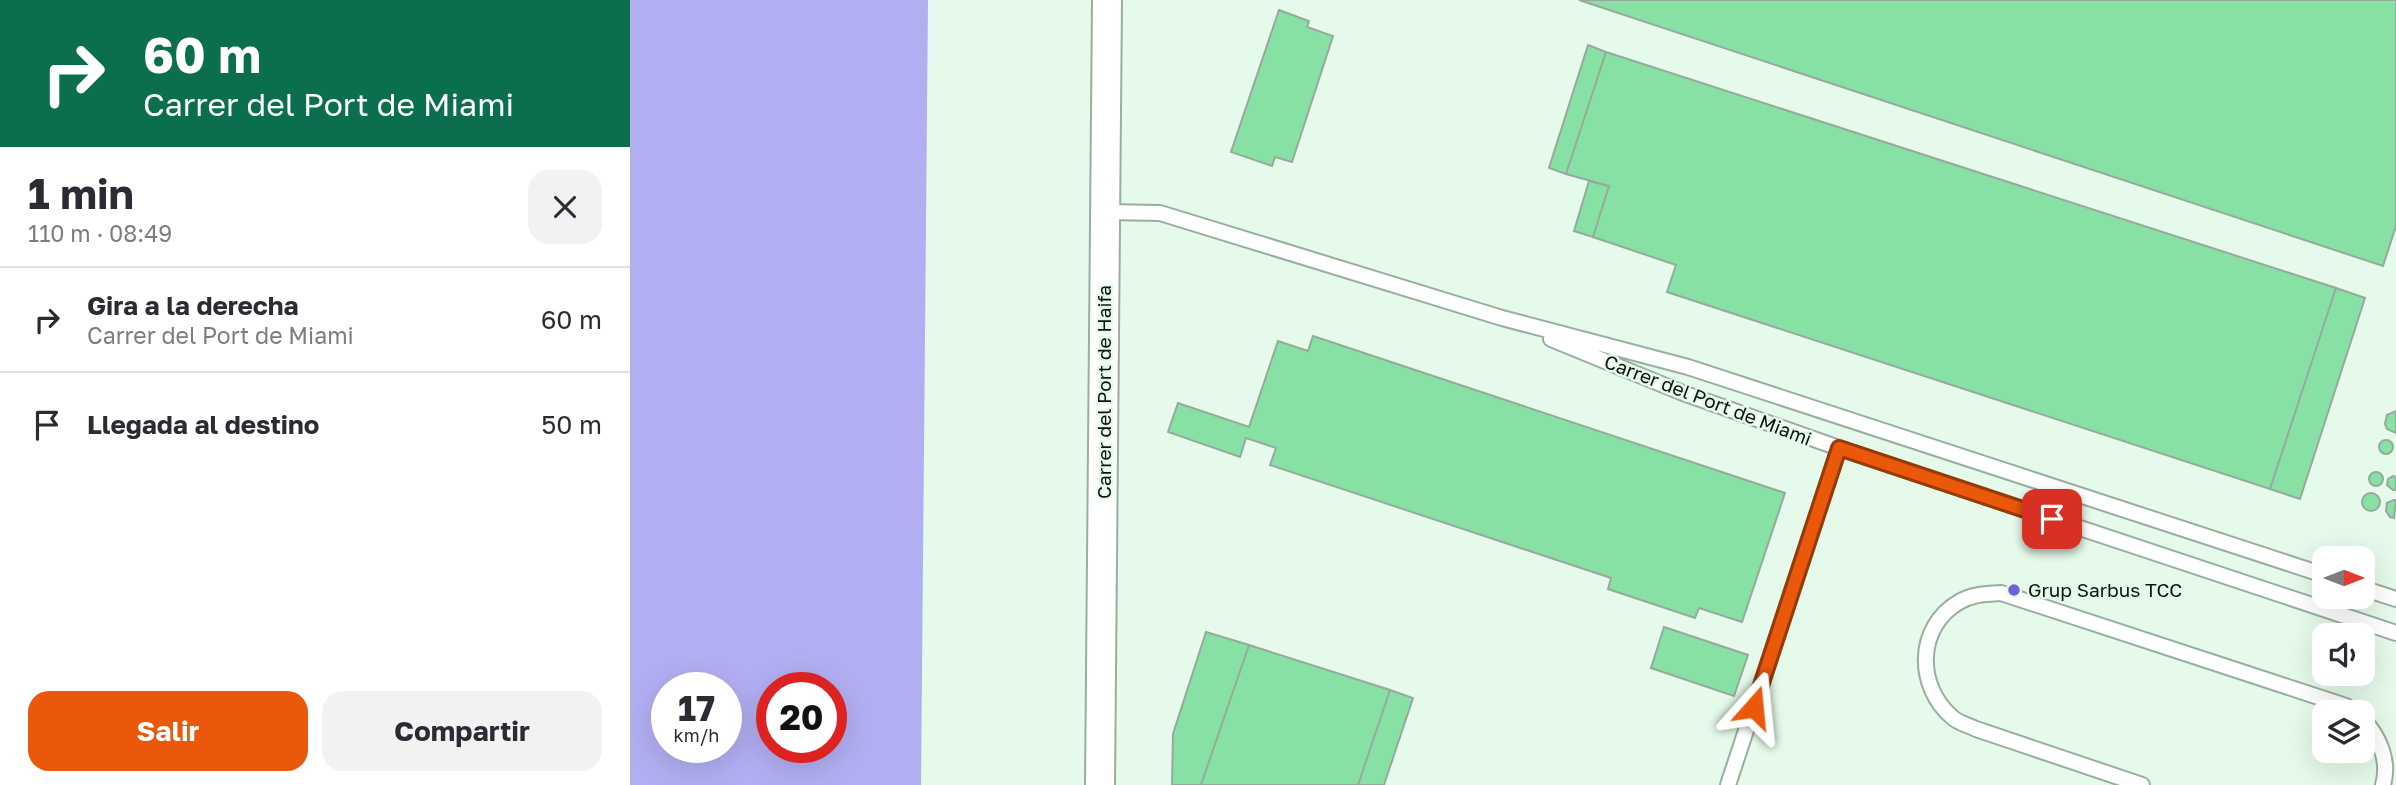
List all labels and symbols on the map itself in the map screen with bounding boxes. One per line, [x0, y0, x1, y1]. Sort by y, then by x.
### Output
street label: Carrer del Port de Haifa [1092, 285, 1115, 499]
street label: Carrer del Port de Miami [1601, 349, 1815, 450]
pin [2022, 489, 2082, 549]
north arrow [2312, 546, 2375, 609]
place label: Grup Sarbus TCC [2028, 578, 2182, 601]
marker: Grup Sarbus TCC [2006, 582, 2022, 598]
position arrow [1717, 670, 1791, 744]
speed limit sign: 20 [756, 672, 847, 763]

